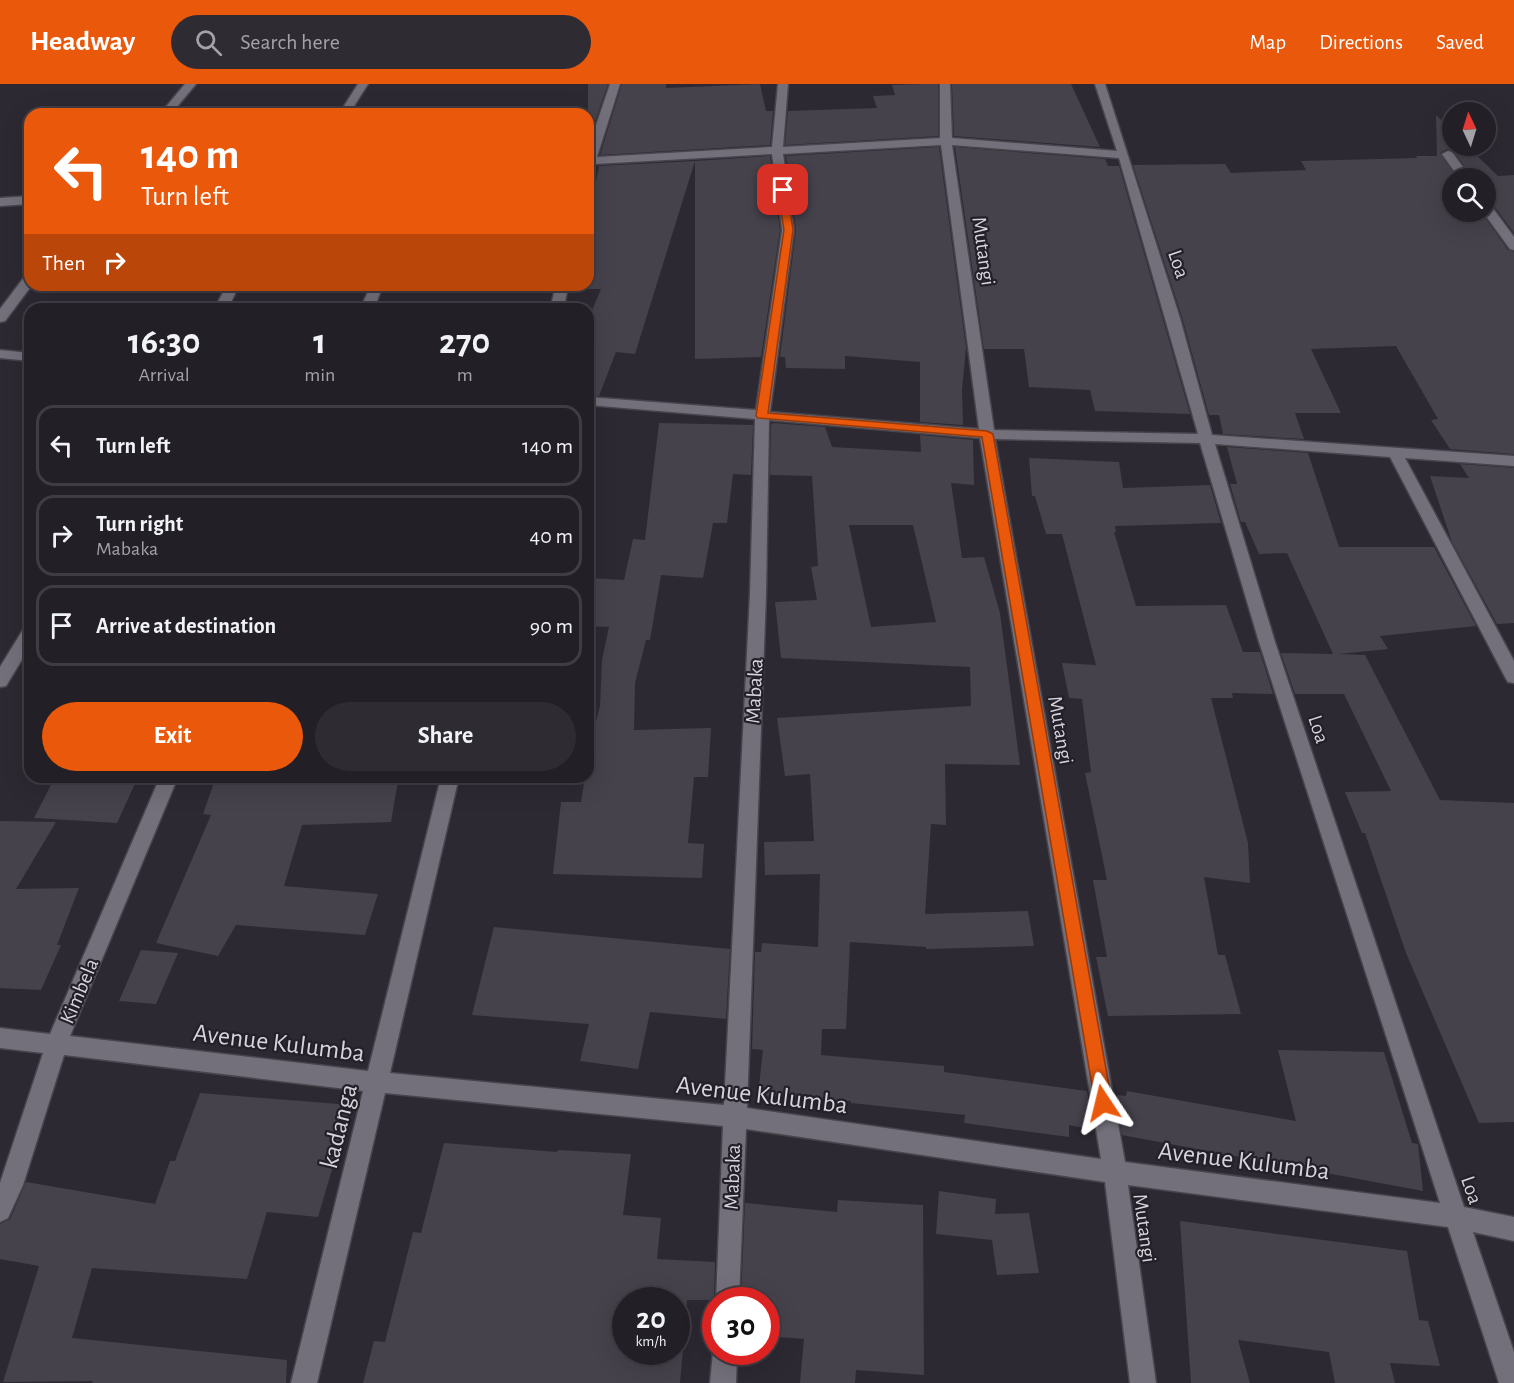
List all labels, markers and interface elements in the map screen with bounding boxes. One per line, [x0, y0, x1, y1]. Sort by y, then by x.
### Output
search box [171, 15, 591, 69]
icon: search [192, 26, 225, 59]
text: Headway [30, 28, 135, 56]
text: Search here [240, 31, 340, 53]
text: Map [1250, 32, 1286, 53]
text: Directions [1319, 32, 1403, 53]
text: Saved [1436, 32, 1484, 53]
north arrow [1442, 102, 1496, 156]
map controls [1442, 102, 1496, 222]
icon: left [42, 132, 120, 210]
text: 140 m [141, 134, 239, 176]
pin [757, 164, 808, 215]
button: search [1442, 168, 1496, 222]
icon: arrive [766, 173, 799, 206]
text: Turn left [141, 183, 229, 210]
street label: Mutangi [968, 215, 999, 287]
icon: right [98, 246, 131, 279]
street label: Loa [1164, 247, 1193, 281]
text: Then [42, 252, 86, 274]
text: 16:30 [128, 324, 201, 360]
text: 1 [313, 324, 326, 360]
text: 270 [439, 324, 490, 360]
text: Arrival [138, 365, 190, 385]
text: min [304, 365, 335, 385]
text: m [457, 365, 473, 385]
icon: left [45, 429, 78, 462]
text: Turn left [96, 435, 170, 457]
text: 140 m [522, 435, 573, 457]
text: Turn right [96, 513, 183, 535]
icon: right [45, 519, 78, 552]
text: 40 m [530, 525, 573, 547]
text: Mabaka [96, 539, 158, 559]
icon: arrive [45, 609, 78, 642]
text: Arrive at destination [96, 615, 276, 637]
text: 90 m [530, 615, 573, 637]
street label: Mabaka [742, 658, 767, 724]
street label: Mutangi [1044, 694, 1077, 766]
button: Exit [42, 702, 303, 771]
button: Share [315, 702, 576, 771]
street label: Loa [1304, 712, 1333, 746]
street label: Kimbela [56, 955, 103, 1027]
street label: Avenue Kulumba [192, 1020, 366, 1066]
position arrow [1071, 1071, 1135, 1135]
street label: Avenue Kulumba [675, 1072, 849, 1118]
street label: kadanga [316, 1081, 362, 1171]
street label: Avenue Kulumba [1157, 1138, 1331, 1184]
street label: Mabaka [721, 1144, 744, 1210]
street label: Loa [1457, 1173, 1486, 1207]
street label: Mutangi [1129, 1192, 1160, 1264]
speed limit sign: 30 [702, 1287, 780, 1365]
text: 20 [636, 1304, 666, 1334]
text: km/h [636, 1334, 666, 1349]

